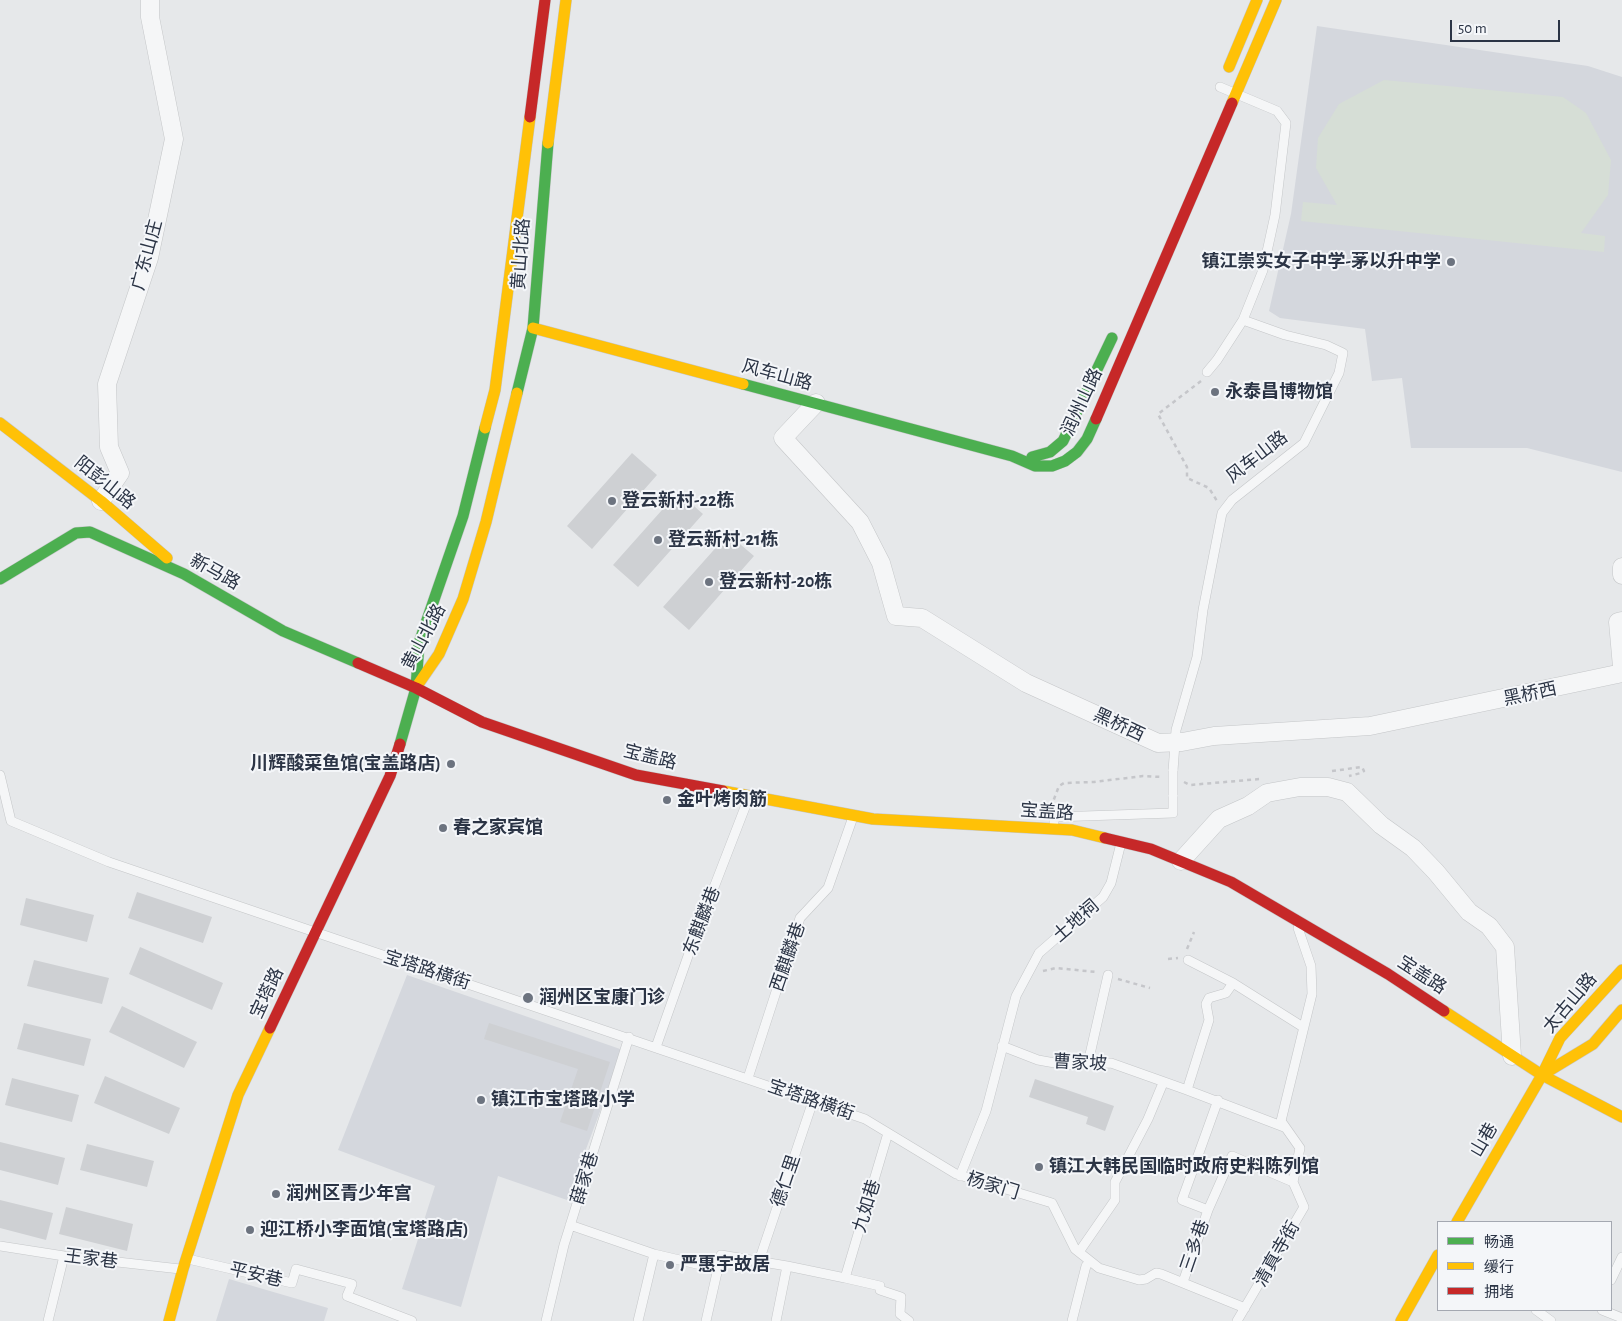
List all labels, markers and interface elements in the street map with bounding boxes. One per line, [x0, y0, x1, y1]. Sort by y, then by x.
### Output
scale bar [1452, 10, 1562, 42]
text: 50 m [1458, 21, 1487, 36]
street label: 广东山庄 [127, 217, 167, 293]
street label: 黄山北路 [508, 217, 534, 291]
place label: 镇江崇实女子中学-茅以升中学 [1202, 251, 1441, 273]
marker: 镇江崇实女子中学-茅以升中学 [1445, 256, 1457, 268]
street label: 风车山路 [739, 355, 815, 395]
street label: 润州山路 [1057, 365, 1107, 439]
place label: 永泰昌博物馆 [1225, 381, 1333, 403]
marker: 永泰昌博物馆 [1209, 386, 1221, 398]
street label: 风车山路 [1222, 426, 1292, 488]
street label: 阳彭山路 [70, 452, 140, 514]
place label: 登云新村-22栋 [622, 490, 734, 512]
marker: 登云新村-22栋 [606, 495, 618, 507]
place label: 登云新村-21栋 [668, 529, 778, 551]
marker: 登云新村-21栋 [652, 534, 664, 546]
street label: 新马路 [186, 549, 244, 595]
place label: 登云新村-20栋 [719, 571, 832, 593]
marker: 登云新村-20栋 [703, 576, 715, 588]
street label: 黄山北路 [398, 600, 450, 674]
street label: 黑桥西 [1501, 678, 1559, 710]
street label: 黑桥西 [1090, 704, 1148, 746]
street label: 宝盖路 [621, 740, 679, 774]
place label: 川辉酸菜鱼馆(宝盖路店) [250, 753, 441, 775]
marker: 川辉酸菜鱼馆(宝盖路店) [445, 758, 457, 770]
place label: 金叶烤肉筋 [677, 789, 767, 811]
marker: 金叶烤肉筋 [661, 794, 673, 806]
street label: 宝盖路 [1019, 799, 1075, 825]
place label: 春之家宾馆 [453, 817, 543, 839]
marker: 春之家宾馆 [437, 822, 449, 834]
street label: 东麒麟巷 [679, 884, 725, 958]
street label: 土地祠 [1049, 895, 1103, 947]
street label: 西麒麟巷 [766, 919, 810, 995]
street label: 宝塔路横街 [381, 946, 473, 994]
street label: 宝盖路 [1393, 951, 1451, 999]
street label: 宝塔路 [246, 964, 288, 1022]
street label: 太古山路 [1539, 968, 1601, 1038]
place label: 润州区宝康门诊 [539, 987, 665, 1009]
marker: 润州区宝康门诊 [521, 991, 535, 1005]
street label: 曹家坡 [1052, 1051, 1108, 1075]
street label: 宝塔路横街 [765, 1075, 857, 1125]
place label: 镇江市宝塔路小学 [491, 1089, 635, 1111]
marker: 镇江市宝塔路小学 [475, 1094, 487, 1106]
street label: 山巷 [1466, 1119, 1502, 1161]
street label: 薛家巷 [567, 1149, 603, 1207]
street label: 德仁里 [767, 1152, 805, 1210]
place label: 镇江大韩民国临时政府史料陈列馆 [1049, 1156, 1319, 1178]
marker: 镇江大韩民国临时政府史料陈列馆 [1033, 1161, 1045, 1173]
street label: 杨家门 [964, 1168, 1022, 1204]
street label: 九如巷 [849, 1177, 885, 1235]
place label: 润州区青少年宫 [286, 1183, 412, 1205]
marker: 润州区青少年宫 [270, 1188, 282, 1200]
street label: 三多巷 [1176, 1217, 1214, 1275]
street label: 清真寺街 [1250, 1217, 1304, 1291]
place label: 迎江桥小李面馆(宝塔路店) [260, 1219, 469, 1241]
legend [1437, 1221, 1612, 1311]
marker: 迎江桥小李面馆(宝塔路店) [244, 1224, 256, 1236]
text: 畅通 [1484, 1235, 1514, 1250]
street label: 王家巷 [63, 1245, 119, 1273]
place label: 严惠宇故居 [680, 1254, 770, 1276]
street label: 平安巷 [227, 1258, 285, 1292]
marker: 严惠宇故居 [664, 1259, 676, 1271]
text: 缓行 [1484, 1260, 1514, 1275]
text: 拥堵 [1484, 1285, 1514, 1300]

